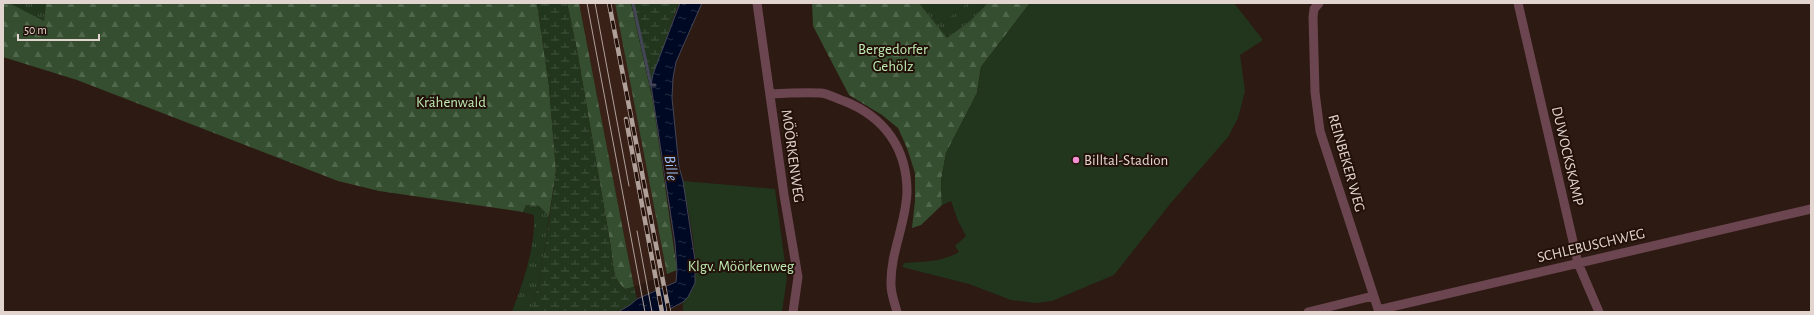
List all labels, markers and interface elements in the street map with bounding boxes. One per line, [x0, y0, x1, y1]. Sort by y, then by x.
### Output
scale bar [18, 16, 99, 42]
text: 50 m [24, 24, 47, 36]
park label: Bergedorfer Gehölz [858, 42, 928, 74]
park label: Krähenwald [416, 95, 486, 110]
street label: DUWOCKSKAMP [1549, 105, 1586, 207]
street label: MÖÖRKENWEG [779, 108, 808, 204]
street label: REINBEKER WEG [1325, 113, 1368, 214]
place label: Billtal-Stadion [1084, 153, 1168, 168]
water label: Bille [662, 154, 681, 182]
marker: Billtal-Stadion [1071, 155, 1081, 165]
street label: SCHLEBUSCHWEG [1536, 226, 1647, 265]
park label: Klgv. Möörkenweg [688, 259, 795, 274]

